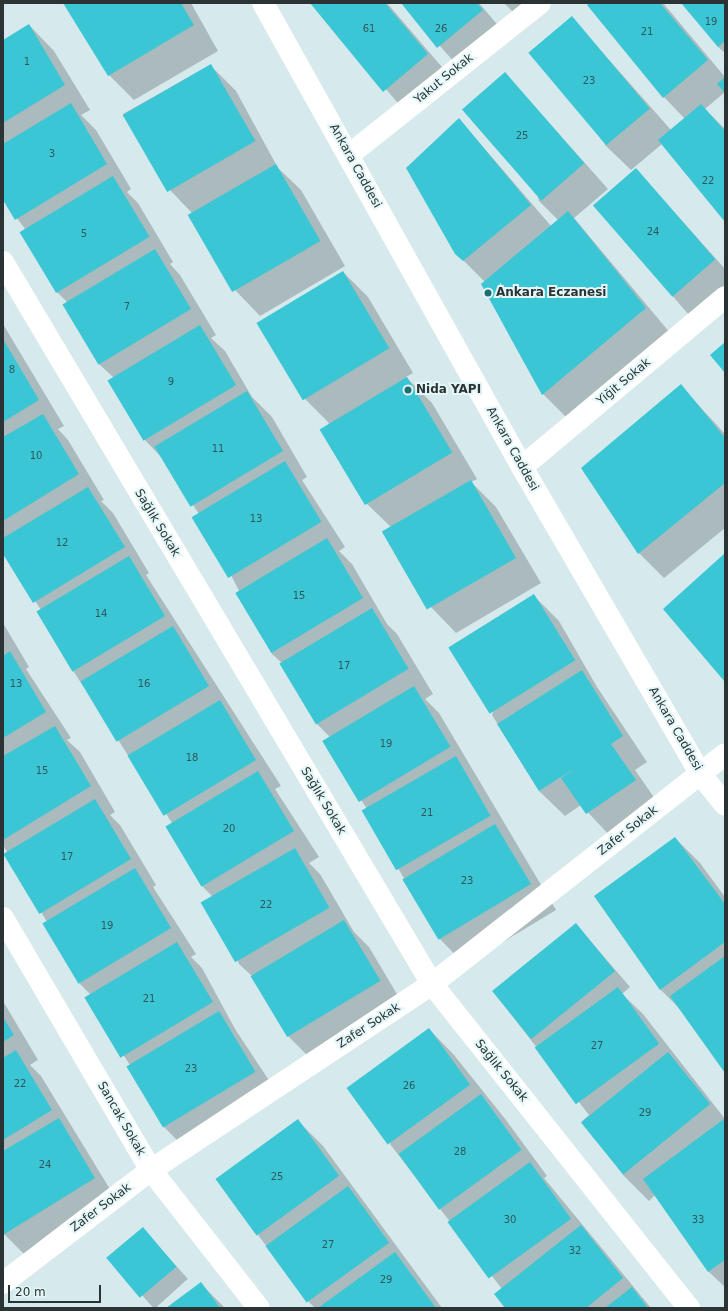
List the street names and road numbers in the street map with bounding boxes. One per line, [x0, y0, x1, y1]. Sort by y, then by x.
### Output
street label: Yakut Sokak [412, 51, 476, 107]
street label: Ankara Caddesi [326, 121, 384, 211]
street label: Yiğit Sokak [594, 355, 654, 409]
street label: Ankara Caddesi [483, 404, 541, 494]
street label: Sağlık Sokak [131, 487, 183, 559]
street label: Ankara Caddesi [645, 685, 705, 773]
street label: Sağlık Sokak [297, 765, 349, 837]
street label: Zafer Sokak [595, 803, 661, 859]
street label: Zafer Sokak [335, 1000, 403, 1052]
street label: Sağlık Sokak [471, 1037, 531, 1105]
street label: Sancak Sokak [94, 1079, 148, 1159]
street label: Zafer Sokak [68, 1181, 134, 1235]

